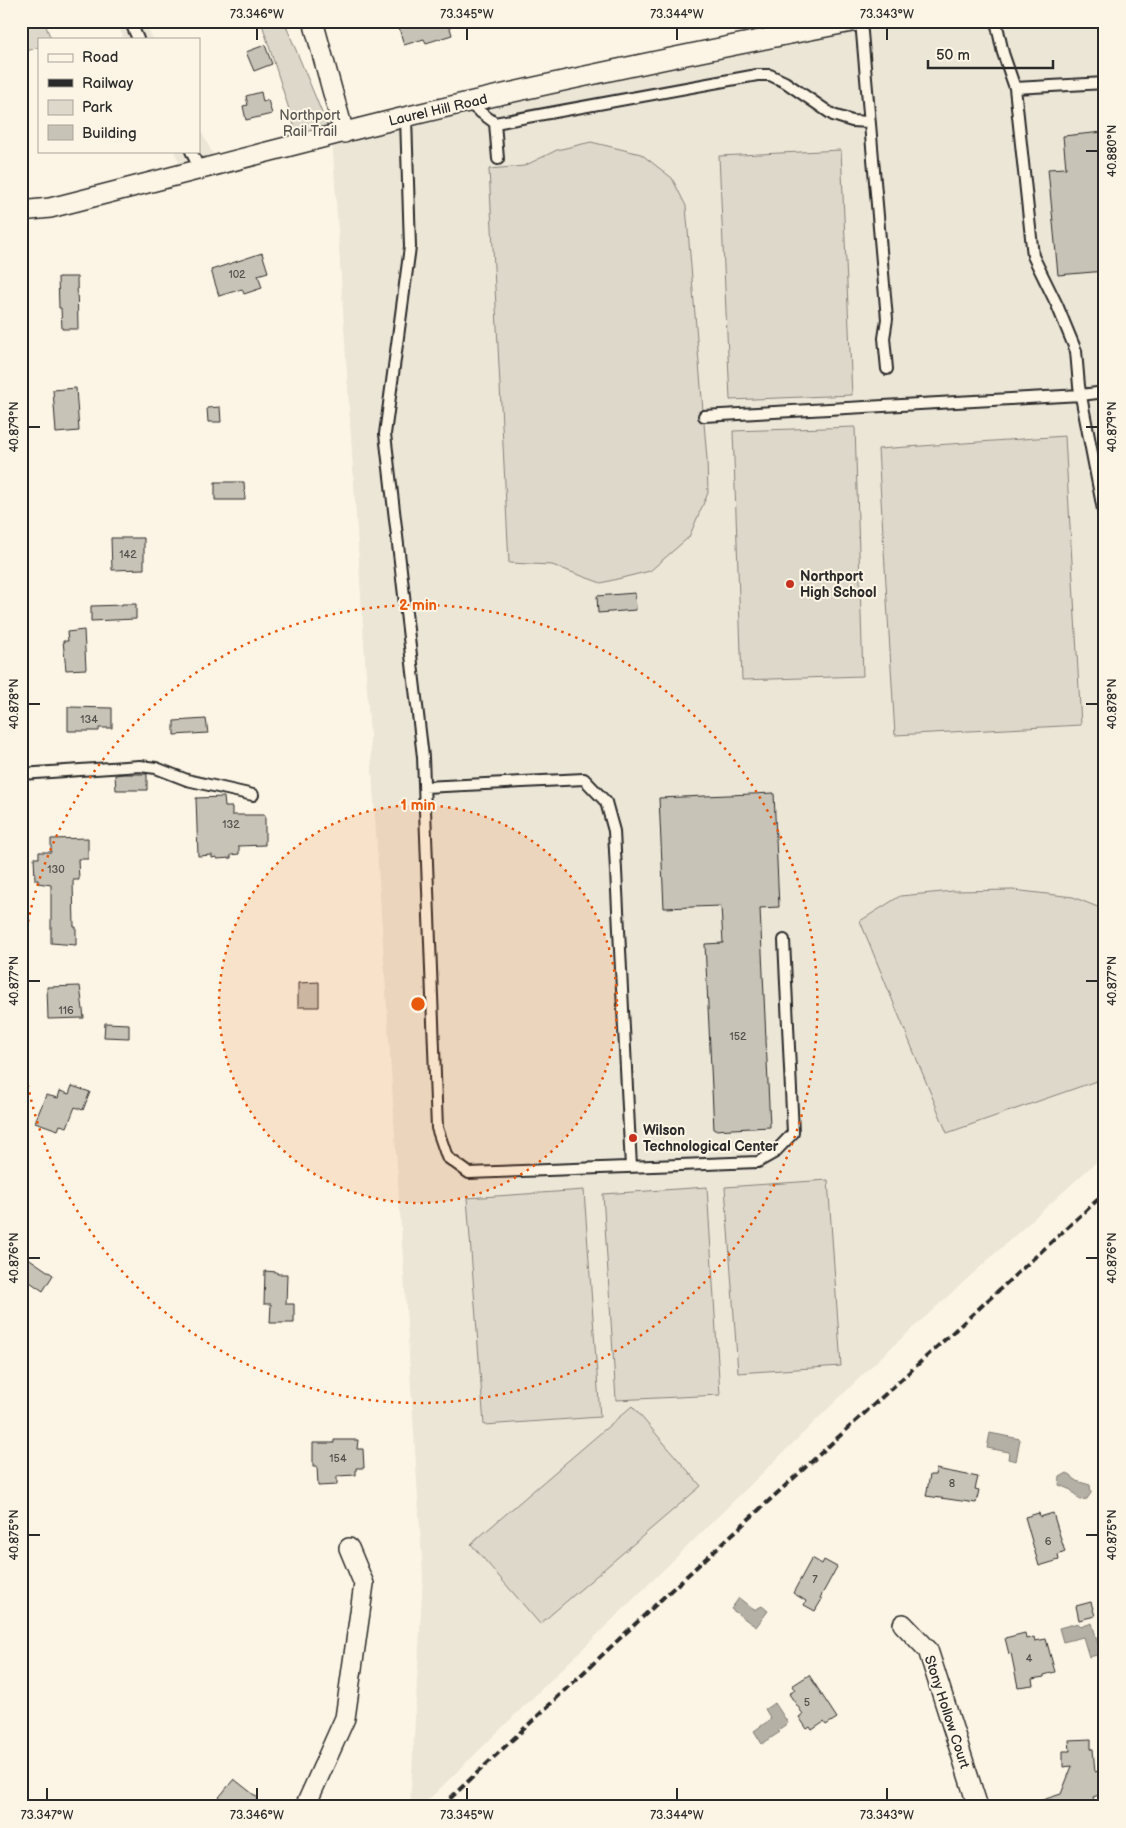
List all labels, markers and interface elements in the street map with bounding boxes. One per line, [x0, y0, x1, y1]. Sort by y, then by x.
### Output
text: 73.346°W [230, 7, 284, 22]
text: 73.345°W [440, 7, 494, 22]
text: 73.344°W [650, 7, 704, 22]
text: 73.343°W [860, 7, 914, 22]
legend [38, 38, 200, 152]
scale bar [928, 38, 1054, 70]
text: 50 m [936, 46, 970, 65]
text: Road [82, 48, 118, 67]
text: Railway [82, 74, 133, 93]
street label: Laurel Hill Road [387, 90, 489, 130]
text: Park [82, 98, 113, 117]
park label: Northport Rail Trail [279, 107, 341, 140]
text: Building [82, 124, 137, 143]
text: 40.880°N [1105, 125, 1120, 177]
house number: 102 [228, 268, 246, 281]
text: 40.879°N [7, 401, 22, 453]
text: 40.879°N [1105, 401, 1120, 453]
house number: 142 [119, 548, 137, 561]
place label: Northport High School [800, 568, 876, 601]
marker: Northport High School [784, 578, 796, 590]
text: 2 min [399, 596, 437, 615]
text: 40.878°N [7, 678, 22, 730]
text: 40.878°N [1105, 678, 1120, 730]
house number: 134 [80, 713, 98, 726]
text: 1 min [400, 796, 436, 815]
house number: 132 [222, 818, 240, 831]
house number: 130 [47, 863, 65, 876]
text: 40.877°N [7, 956, 22, 1006]
text: 40.877°N [1105, 956, 1120, 1006]
centre of rings [409, 995, 427, 1013]
house number: 116 [58, 1004, 74, 1017]
house number: 152 [729, 1030, 747, 1043]
place label: Wilson Technological Center [643, 1122, 779, 1155]
marker: Wilson Technological Center [627, 1132, 639, 1144]
text: 40.876°N [7, 1232, 22, 1284]
text: 40.876°N [1105, 1232, 1120, 1284]
house number: 154 [329, 1452, 347, 1465]
house number: 8 [949, 1477, 955, 1490]
text: 40.875°N [7, 1510, 22, 1560]
text: 40.875°N [1105, 1510, 1120, 1560]
house number: 6 [1045, 1535, 1052, 1548]
house number: 7 [812, 1573, 818, 1586]
house number: 4 [1026, 1652, 1033, 1665]
street label: Stony Hollow Court [921, 1653, 974, 1771]
house number: 5 [804, 1696, 810, 1709]
text: 73.347°W [21, 1808, 73, 1823]
text: 73.346°W [230, 1808, 284, 1823]
text: 73.345°W [440, 1808, 494, 1823]
text: 73.344°W [650, 1808, 704, 1823]
text: 73.343°W [860, 1808, 914, 1823]

